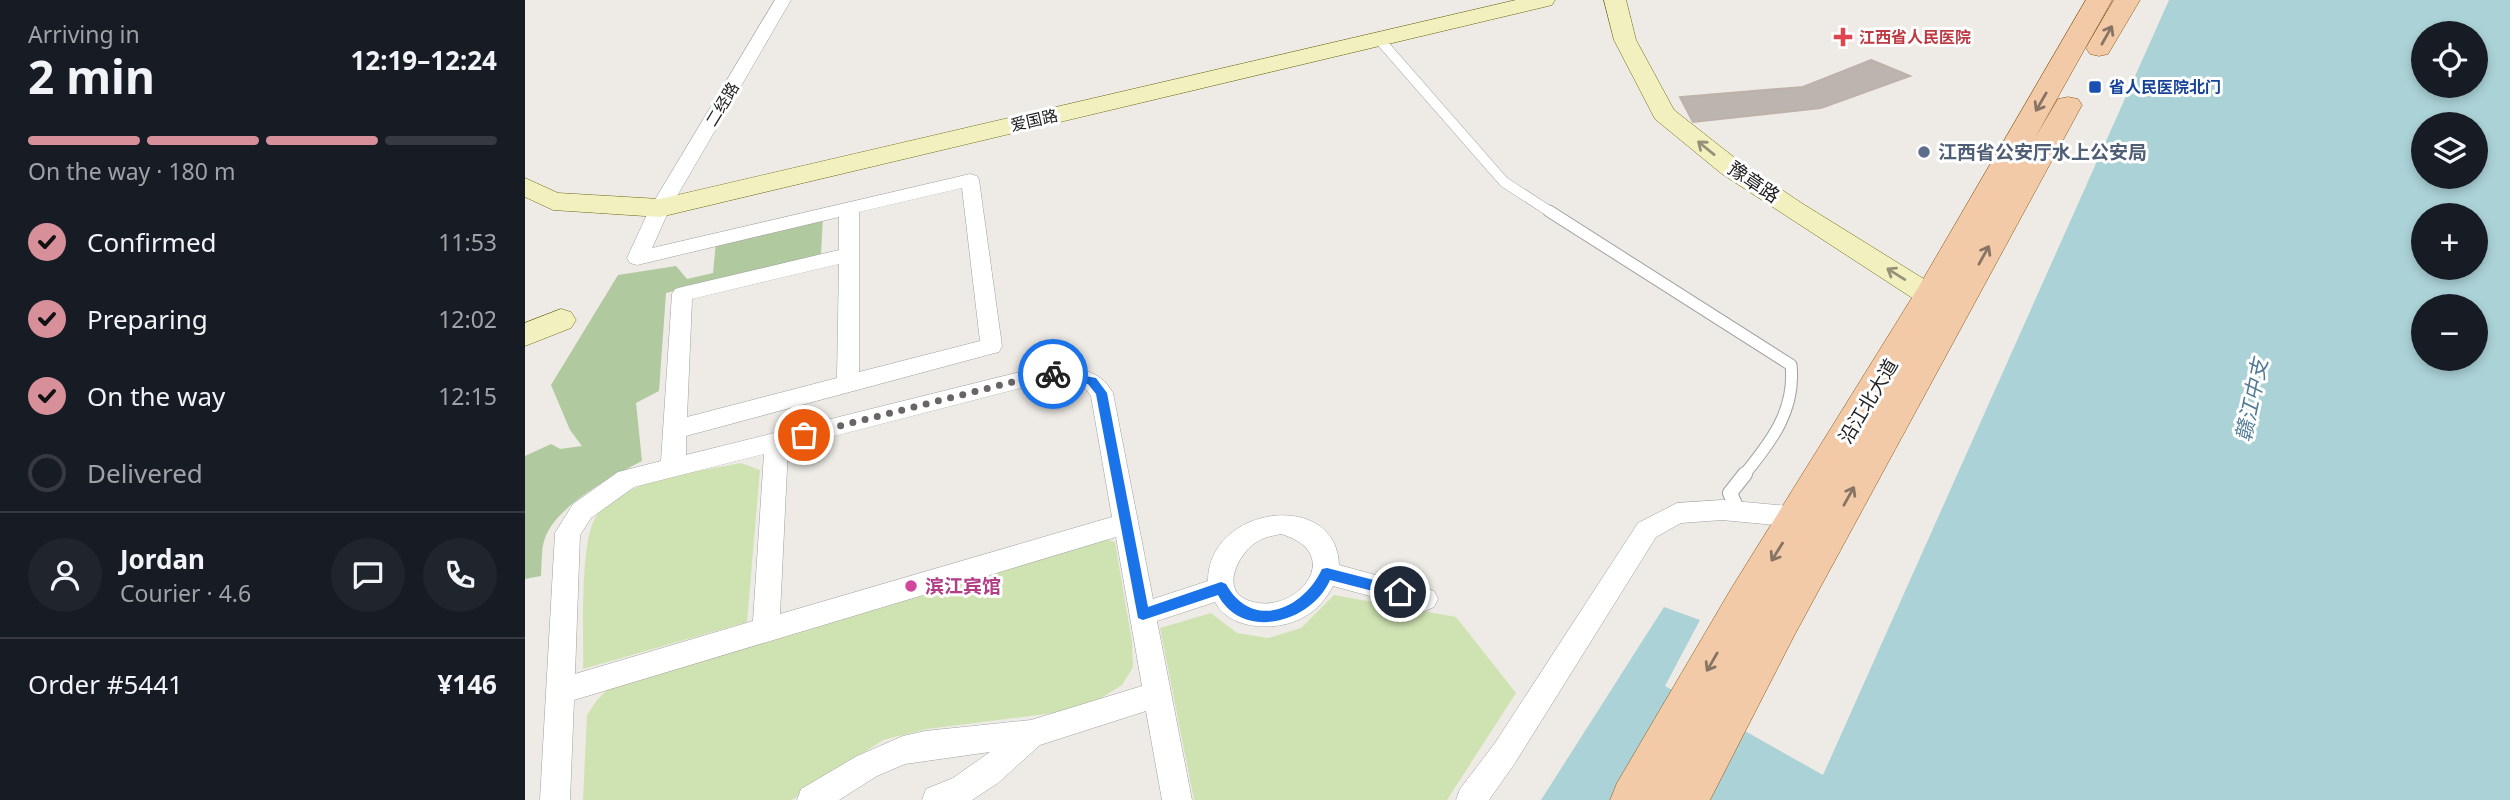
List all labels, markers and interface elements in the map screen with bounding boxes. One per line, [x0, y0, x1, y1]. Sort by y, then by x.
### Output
text: Arriving in [28, 18, 140, 50]
map controls [2411, 21, 2488, 371]
button: locate [2411, 21, 2488, 98]
one-way arrow [2100, 25, 2114, 45]
place label: 江西省人民医院 [1859, 26, 1971, 48]
marker: 江西省人民医院 [1833, 27, 1853, 47]
text: 12:19–12:24 [350, 42, 497, 78]
text: 2 min [28, 45, 155, 107]
place label: 省人民医院北门 [2109, 76, 2221, 98]
street label: 二经路 [700, 78, 744, 130]
marker: 省人民医院北门 [2087, 79, 2103, 95]
one-way arrow [2034, 91, 2047, 112]
street label: 爱国路 [1008, 104, 1060, 136]
button: layers [2411, 112, 2488, 189]
place label: 江西省公安厅水上公安局 [1938, 139, 2147, 165]
one-way arrow [1698, 140, 1716, 156]
marker: 江西省公安厅水上公安局 [1916, 144, 1932, 160]
text: On the way · 180 m [28, 155, 235, 187]
street label: 豫章路 [1723, 155, 1785, 209]
button: + [2411, 203, 2488, 280]
icon: check [28, 223, 66, 261]
text: Confirmed [87, 224, 217, 260]
text: 11:53 [438, 226, 497, 258]
one-way arrow [1977, 245, 1991, 265]
one-way arrow [1886, 267, 1906, 281]
button: − [2411, 294, 2488, 371]
icon: check [28, 300, 66, 338]
text: Preparing [87, 301, 208, 337]
text: 12:02 [438, 303, 497, 335]
courier [1018, 339, 1088, 409]
street label: 沿江北大道 [1832, 354, 1904, 448]
water label: 赣江中支 [2229, 354, 2274, 444]
icon: bike [1034, 355, 1072, 393]
icon: check [28, 377, 66, 415]
text: On the way [87, 378, 225, 414]
text: 12:15 [438, 380, 497, 412]
pin [774, 405, 834, 465]
icon: bag [785, 416, 823, 454]
text: Delivered [87, 455, 203, 491]
one-way arrow [1843, 486, 1856, 507]
button: person [28, 538, 102, 612]
button: chat [331, 538, 405, 612]
button: phone [423, 538, 497, 612]
text: Jordan [120, 541, 205, 577]
one-way arrow [1770, 542, 1785, 561]
pin [1370, 562, 1430, 622]
place label: 滨江宾馆 [925, 573, 1001, 599]
icon: home [1381, 573, 1419, 611]
text: Courier · 4.6 [120, 577, 251, 609]
marker: 滨江宾馆 [903, 578, 919, 594]
one-way arrow [1705, 651, 1719, 671]
text: Order #5441 [28, 666, 183, 702]
text: ¥146 [438, 666, 497, 702]

